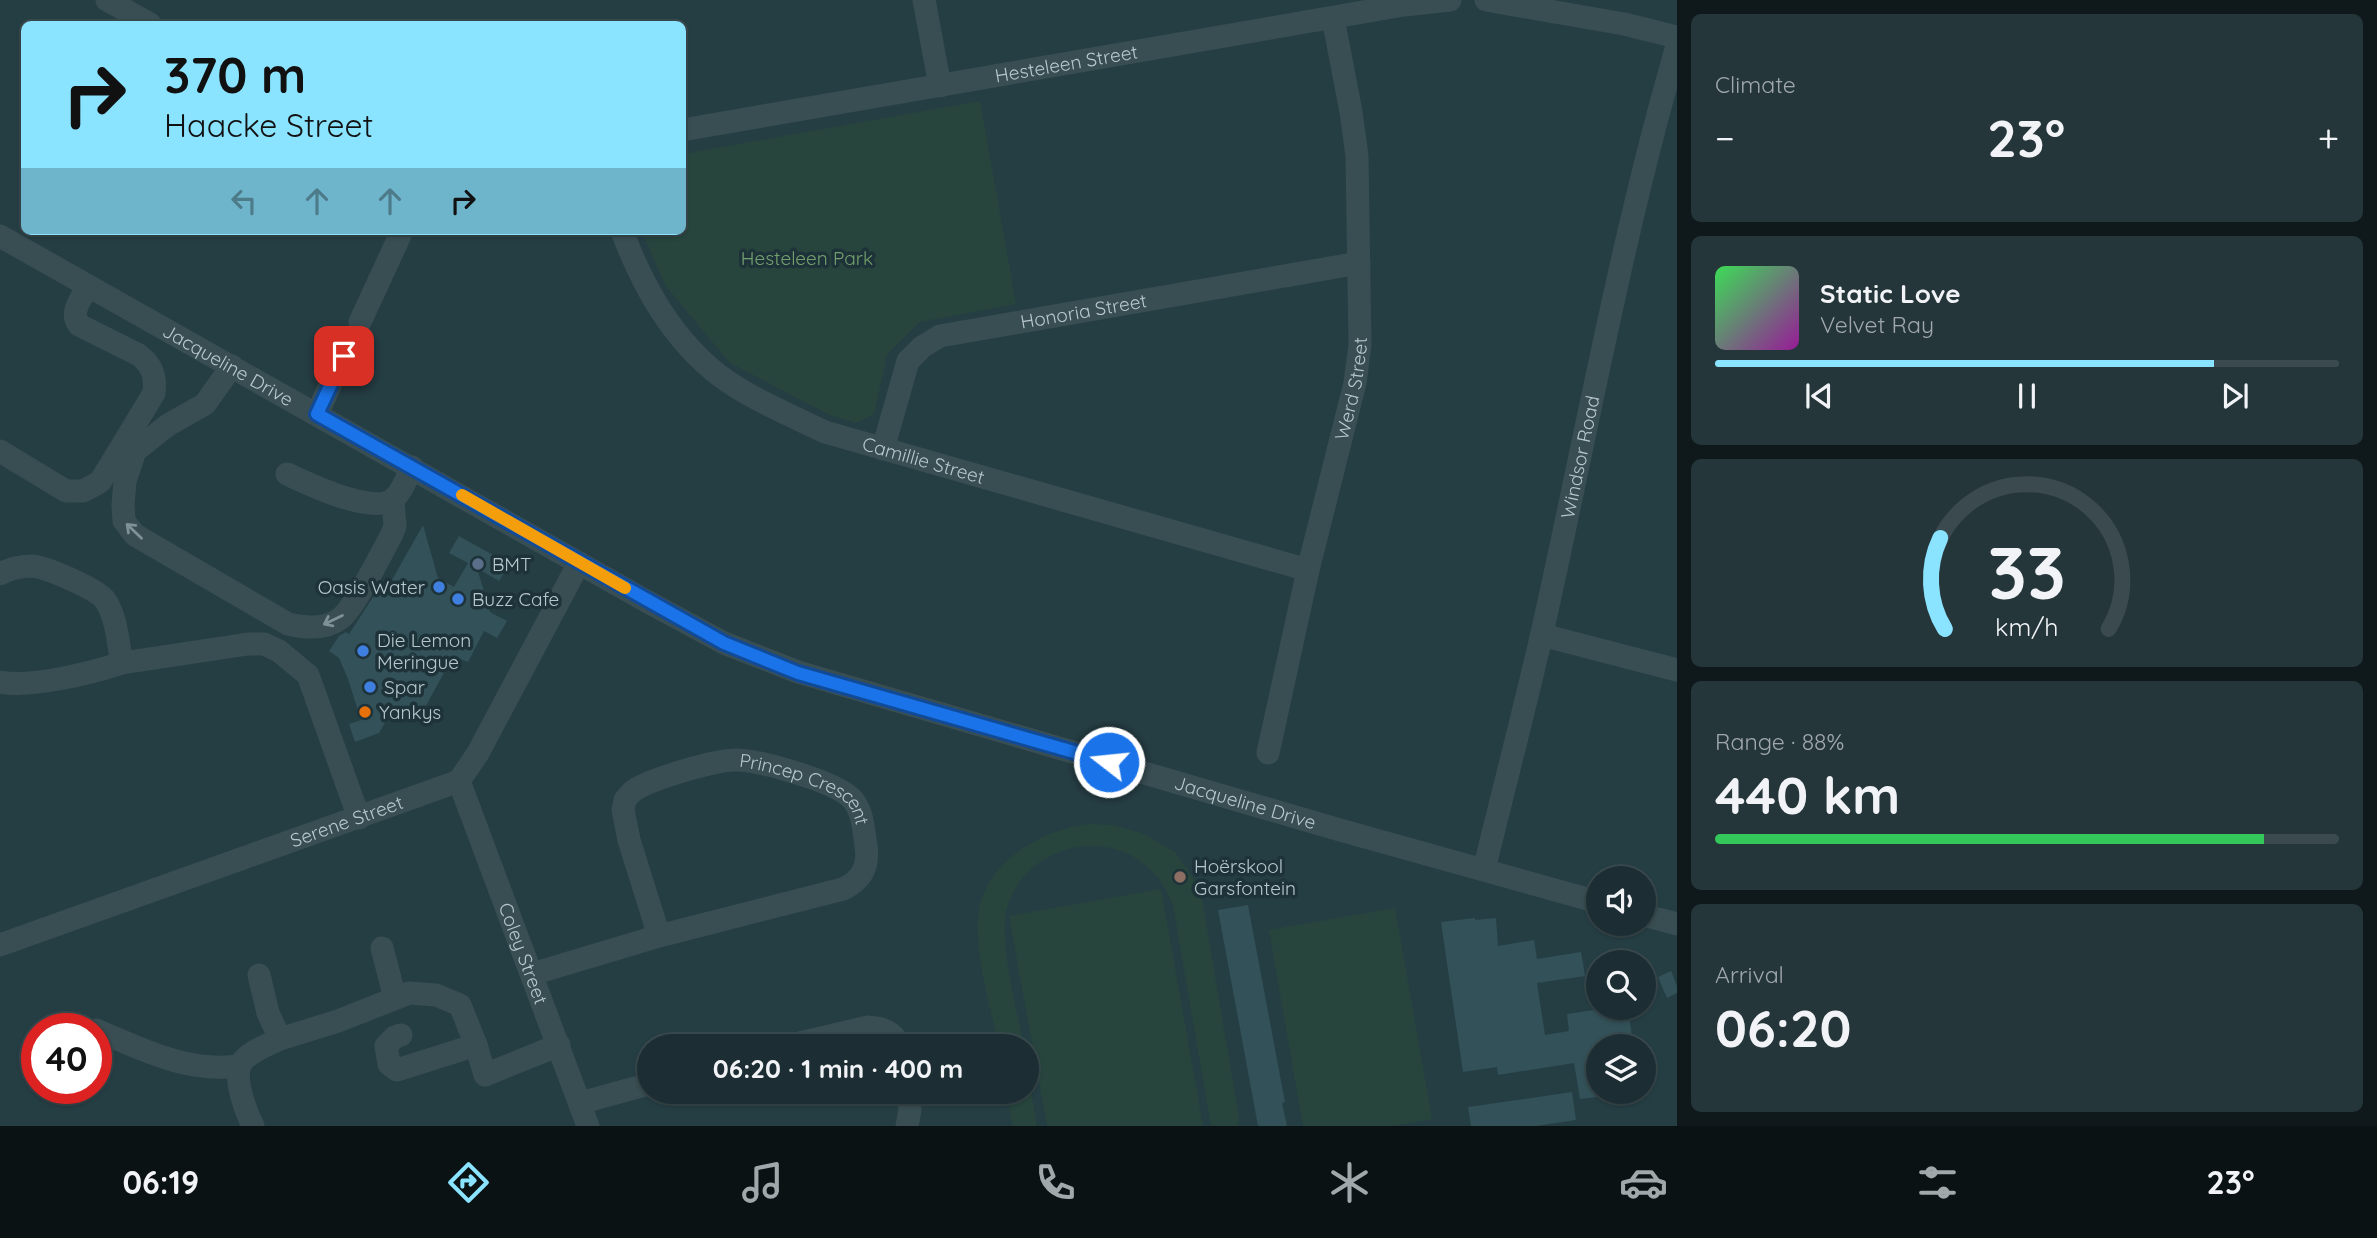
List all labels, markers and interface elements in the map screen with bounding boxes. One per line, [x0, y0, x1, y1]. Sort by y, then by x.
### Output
street label: Hesteleen Street [993, 39, 1139, 88]
text: 370 m [164, 44, 306, 105]
icon: right [49, 49, 140, 140]
text: Climate [1715, 70, 1796, 99]
text: Haacke Street [164, 105, 373, 145]
text: 23° [1987, 105, 2065, 170]
text: − [1715, 114, 1735, 162]
text: + [2318, 114, 2339, 162]
icon: left [225, 182, 263, 220]
icon: ahead [298, 182, 336, 220]
icon: ahead [371, 182, 409, 220]
icon: right [444, 182, 482, 220]
park label: Hesteleen Park [741, 246, 873, 270]
text: Static Love [1820, 277, 1961, 310]
street label: Honoria Street [1018, 288, 1148, 334]
text: Velvet Ray [1820, 310, 1934, 339]
street label: Jacqueline Drive [158, 318, 298, 411]
pin [314, 326, 374, 386]
icon: arrive [325, 337, 363, 375]
street label: Werd Street [1329, 337, 1372, 443]
icon: previous [1800, 377, 1838, 415]
icon: pause [2008, 377, 2046, 415]
icon: next [2216, 377, 2254, 415]
street label: Windsor Road [1555, 393, 1604, 521]
street label: Camillie Street [860, 431, 987, 489]
one-way arrow [126, 523, 143, 540]
text: 33 [1988, 526, 2066, 617]
place label: BMT [492, 552, 532, 576]
marker: BMT [470, 556, 486, 572]
place label: Oasis Water [318, 575, 426, 599]
marker: Oasis Water [431, 579, 447, 595]
place label: Buzz Cafe [472, 587, 559, 611]
marker: Buzz Cafe [450, 591, 466, 607]
text: km/h [1995, 611, 2059, 642]
one-way arrow [322, 614, 343, 627]
place label: Die Lemon Meringue [377, 628, 471, 674]
marker: Die Lemon Meringue [355, 643, 371, 659]
place label: Spar [384, 675, 426, 699]
marker: Spar [362, 679, 378, 695]
place label: Yankys [379, 700, 441, 724]
marker: Yankys [357, 704, 373, 720]
position arrow [1072, 725, 1146, 799]
text: Range · 88% [1715, 727, 1844, 756]
street label: Princep Crescent [738, 748, 875, 827]
text: 440 km [1715, 762, 1900, 827]
street label: Jacqueline Drive [1172, 770, 1319, 834]
street label: Serene Street [287, 790, 406, 852]
place label: Hoërskool Garsfontein [1194, 854, 1296, 900]
map controls [1586, 866, 1656, 1104]
button: sound [1586, 866, 1656, 936]
marker: Hoërskool Garsfontein [1172, 869, 1188, 885]
street label: Coley Street [494, 899, 553, 1008]
button: search [1586, 950, 1656, 1020]
text: Arrival [1715, 960, 1784, 989]
text: 06:20 [1715, 995, 1851, 1060]
speed limit sign: 40 [21, 1013, 112, 1104]
button: layers [1586, 1034, 1656, 1104]
text: 06:20 · 1 min · 400 m [713, 1052, 963, 1085]
icon: directions [444, 1158, 493, 1207]
icon: music [738, 1158, 787, 1207]
icon: phone [1031, 1158, 1080, 1207]
icon: climate [1325, 1158, 1374, 1207]
icon: car [1619, 1158, 1668, 1207]
icon: filters [1913, 1158, 1962, 1207]
text: 06:19 [122, 1162, 199, 1202]
text: 23° [2207, 1162, 2255, 1202]

